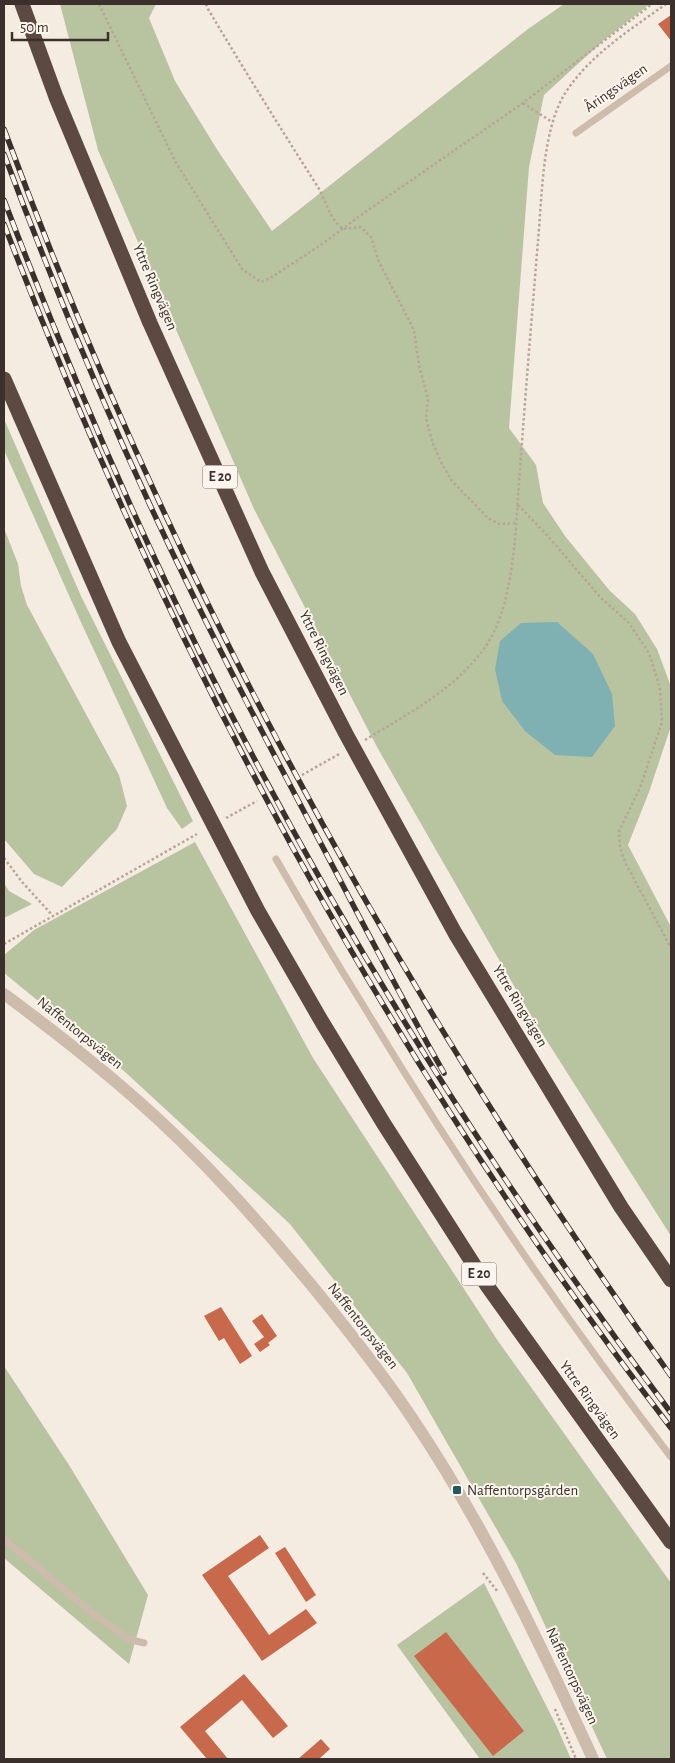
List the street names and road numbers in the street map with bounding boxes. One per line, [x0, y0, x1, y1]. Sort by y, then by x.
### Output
street label: Åringsvägen [581, 60, 650, 115]
street label: Yttre Ringvägen [130, 241, 180, 333]
road number: E 20 [202, 466, 238, 488]
street label: Yttre Ringvägen [296, 608, 352, 698]
street label: Yttre Ringvägen [490, 962, 550, 1050]
street label: Naffentorpsvägen [34, 994, 126, 1072]
road number: E 20 [462, 1262, 496, 1286]
street label: Naffentorpsvägen [325, 1280, 401, 1372]
street label: Yttre Ringvägen [557, 1358, 623, 1442]
street label: Naffentorpsvägen [543, 1625, 601, 1727]

